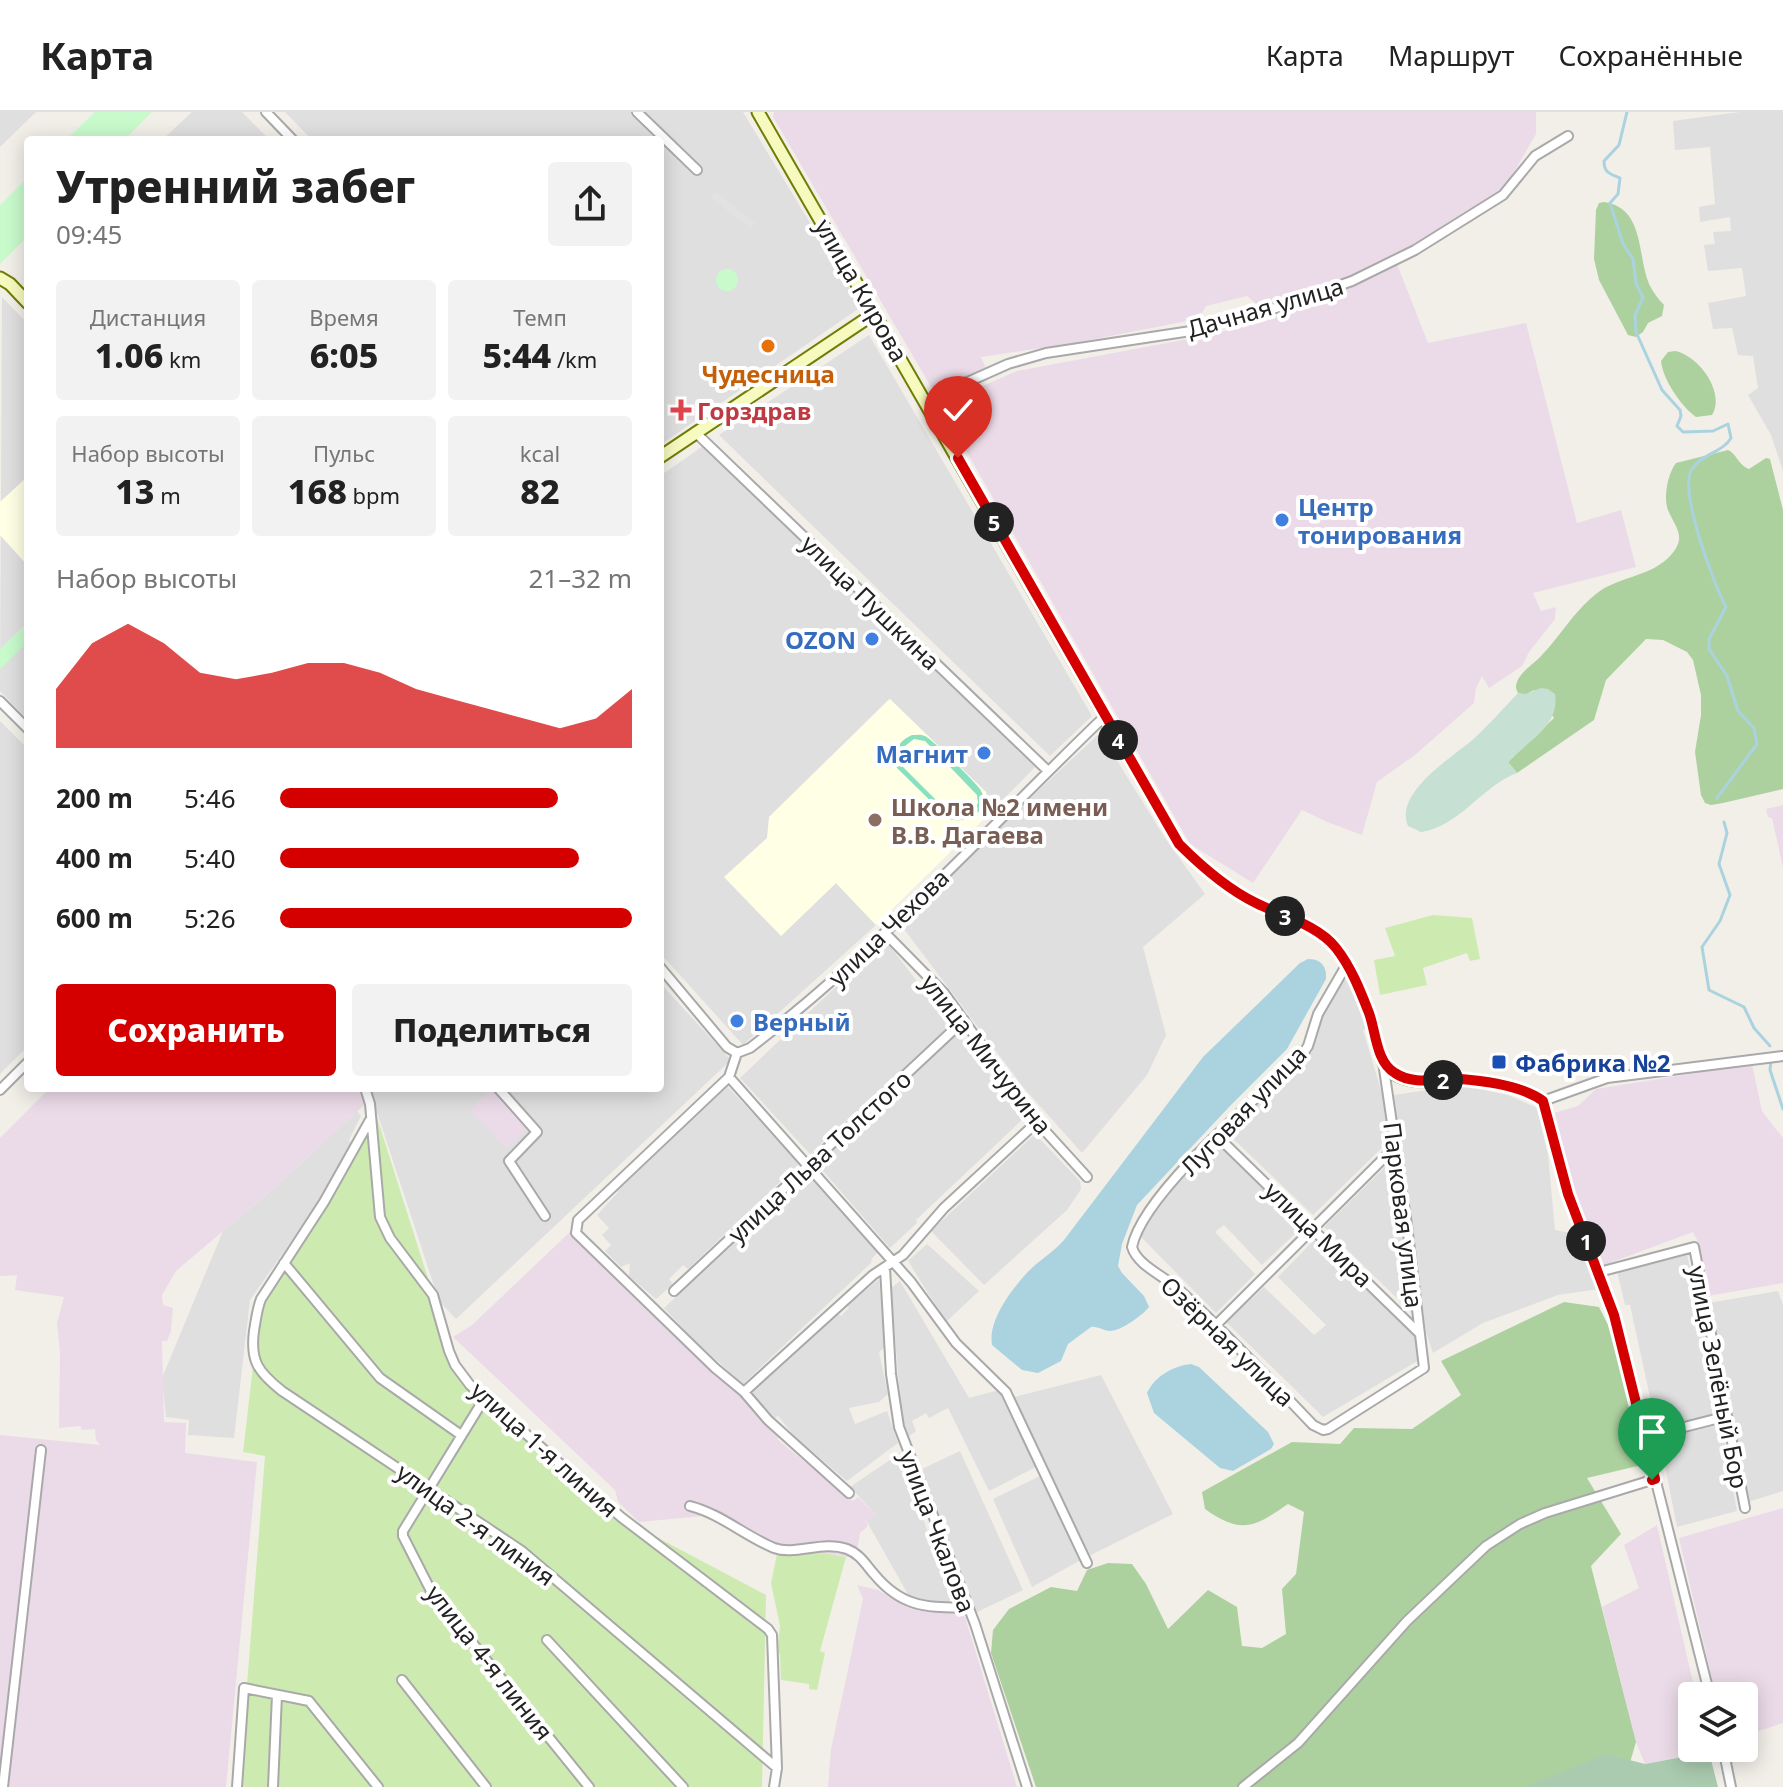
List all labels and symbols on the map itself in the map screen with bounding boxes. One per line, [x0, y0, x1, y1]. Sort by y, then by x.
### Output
street label: улица Кирова [808, 213, 916, 367]
street label: Дачная улица [1183, 269, 1347, 345]
marker: Чудесница [759, 337, 777, 355]
place label: Чудесница [701, 357, 835, 390]
pin [924, 376, 992, 458]
place label: Горздрав [697, 394, 811, 427]
marker: Горздрав [672, 401, 690, 419]
place label: Центр тонирования [1298, 490, 1462, 551]
pin: 5 [974, 502, 1014, 542]
marker: Центр тонирования [1273, 511, 1291, 529]
street label: улица Пушкина [794, 527, 948, 677]
place label: OZON [785, 623, 856, 656]
marker: OZON [863, 630, 881, 648]
pin: 4 [1098, 720, 1138, 760]
place label: Магнит [876, 737, 968, 770]
marker: Магнит [975, 744, 993, 762]
place label: Школа №2 имени В.В. Дагаева [891, 790, 1108, 851]
marker: Школа №2 имени В.В. Дагаева [866, 811, 884, 829]
street label: улица Чехова [820, 861, 956, 993]
pin: 3 [1265, 896, 1305, 936]
street label: улица Мичурина [914, 967, 1060, 1141]
place label: Верный [753, 1005, 851, 1038]
marker: Верный [728, 1012, 746, 1030]
street label: Луговая улица [1173, 1038, 1313, 1182]
place label: Фабрика №2 [1515, 1046, 1671, 1079]
marker: Фабрика №2 [1490, 1053, 1508, 1071]
pin: 2 [1423, 1060, 1463, 1100]
street label: улица Льва Толстого [720, 1062, 918, 1250]
street label: Парковая улица [1376, 1120, 1432, 1310]
street label: улица Мира [1258, 1174, 1380, 1294]
pin: 1 [1566, 1221, 1606, 1261]
street label: улица Зелёный Бор [1681, 1263, 1757, 1491]
street label: Озёрная улица [1154, 1269, 1302, 1413]
street label: улица 1-я линия [464, 1374, 626, 1524]
pin [1618, 1398, 1686, 1480]
street label: улица Чкалова [892, 1445, 984, 1617]
street label: улица 2-я линия [390, 1455, 562, 1593]
street label: улица 4-я линия [419, 1578, 561, 1746]

